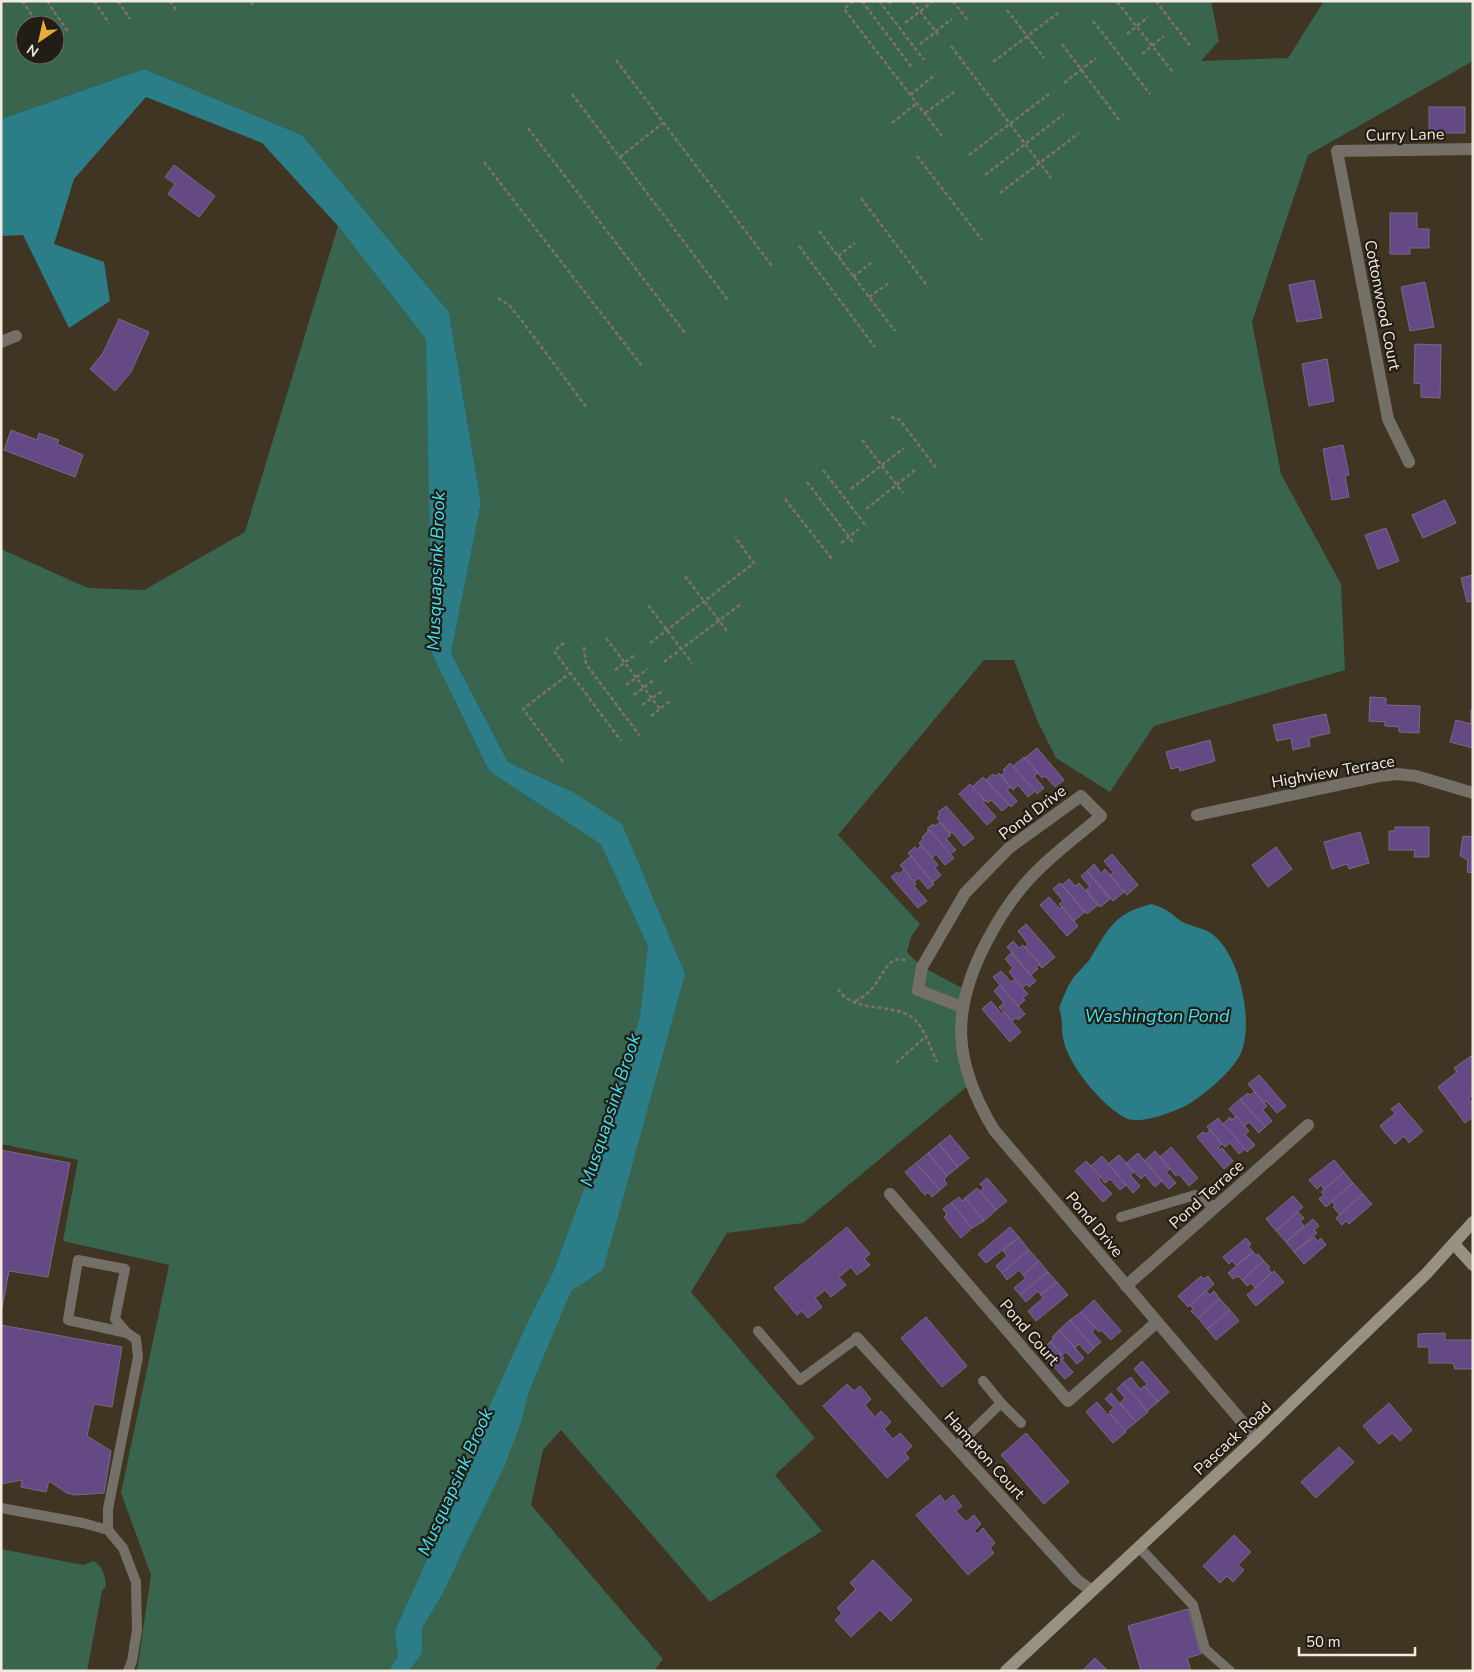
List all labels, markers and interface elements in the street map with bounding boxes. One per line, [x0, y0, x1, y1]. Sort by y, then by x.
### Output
north arrow [15, 15, 65, 65]
text: N [23, 40, 43, 61]
street label: Curry Lane [1366, 123, 1445, 147]
street label: Cottonwood Court [1359, 238, 1406, 373]
water label: Musquapsink Brook [421, 490, 451, 651]
street label: Highview Terrace [1270, 750, 1397, 794]
street label: Pond Drive [994, 780, 1071, 845]
water label: Washington Pond [1085, 1004, 1230, 1028]
water label: Musquapsink Brook [574, 1030, 646, 1189]
street label: Pond Terrace [1164, 1155, 1249, 1234]
street label: Pond Drive [1060, 1187, 1128, 1262]
street label: Pond Court [994, 1295, 1064, 1371]
street label: Pascack Road [1189, 1397, 1276, 1480]
water label: Musquapsink Brook [412, 1404, 499, 1559]
street label: Hampton Court [939, 1407, 1030, 1505]
scale bar [1299, 1624, 1415, 1656]
text: 50 m [1306, 1632, 1341, 1652]

